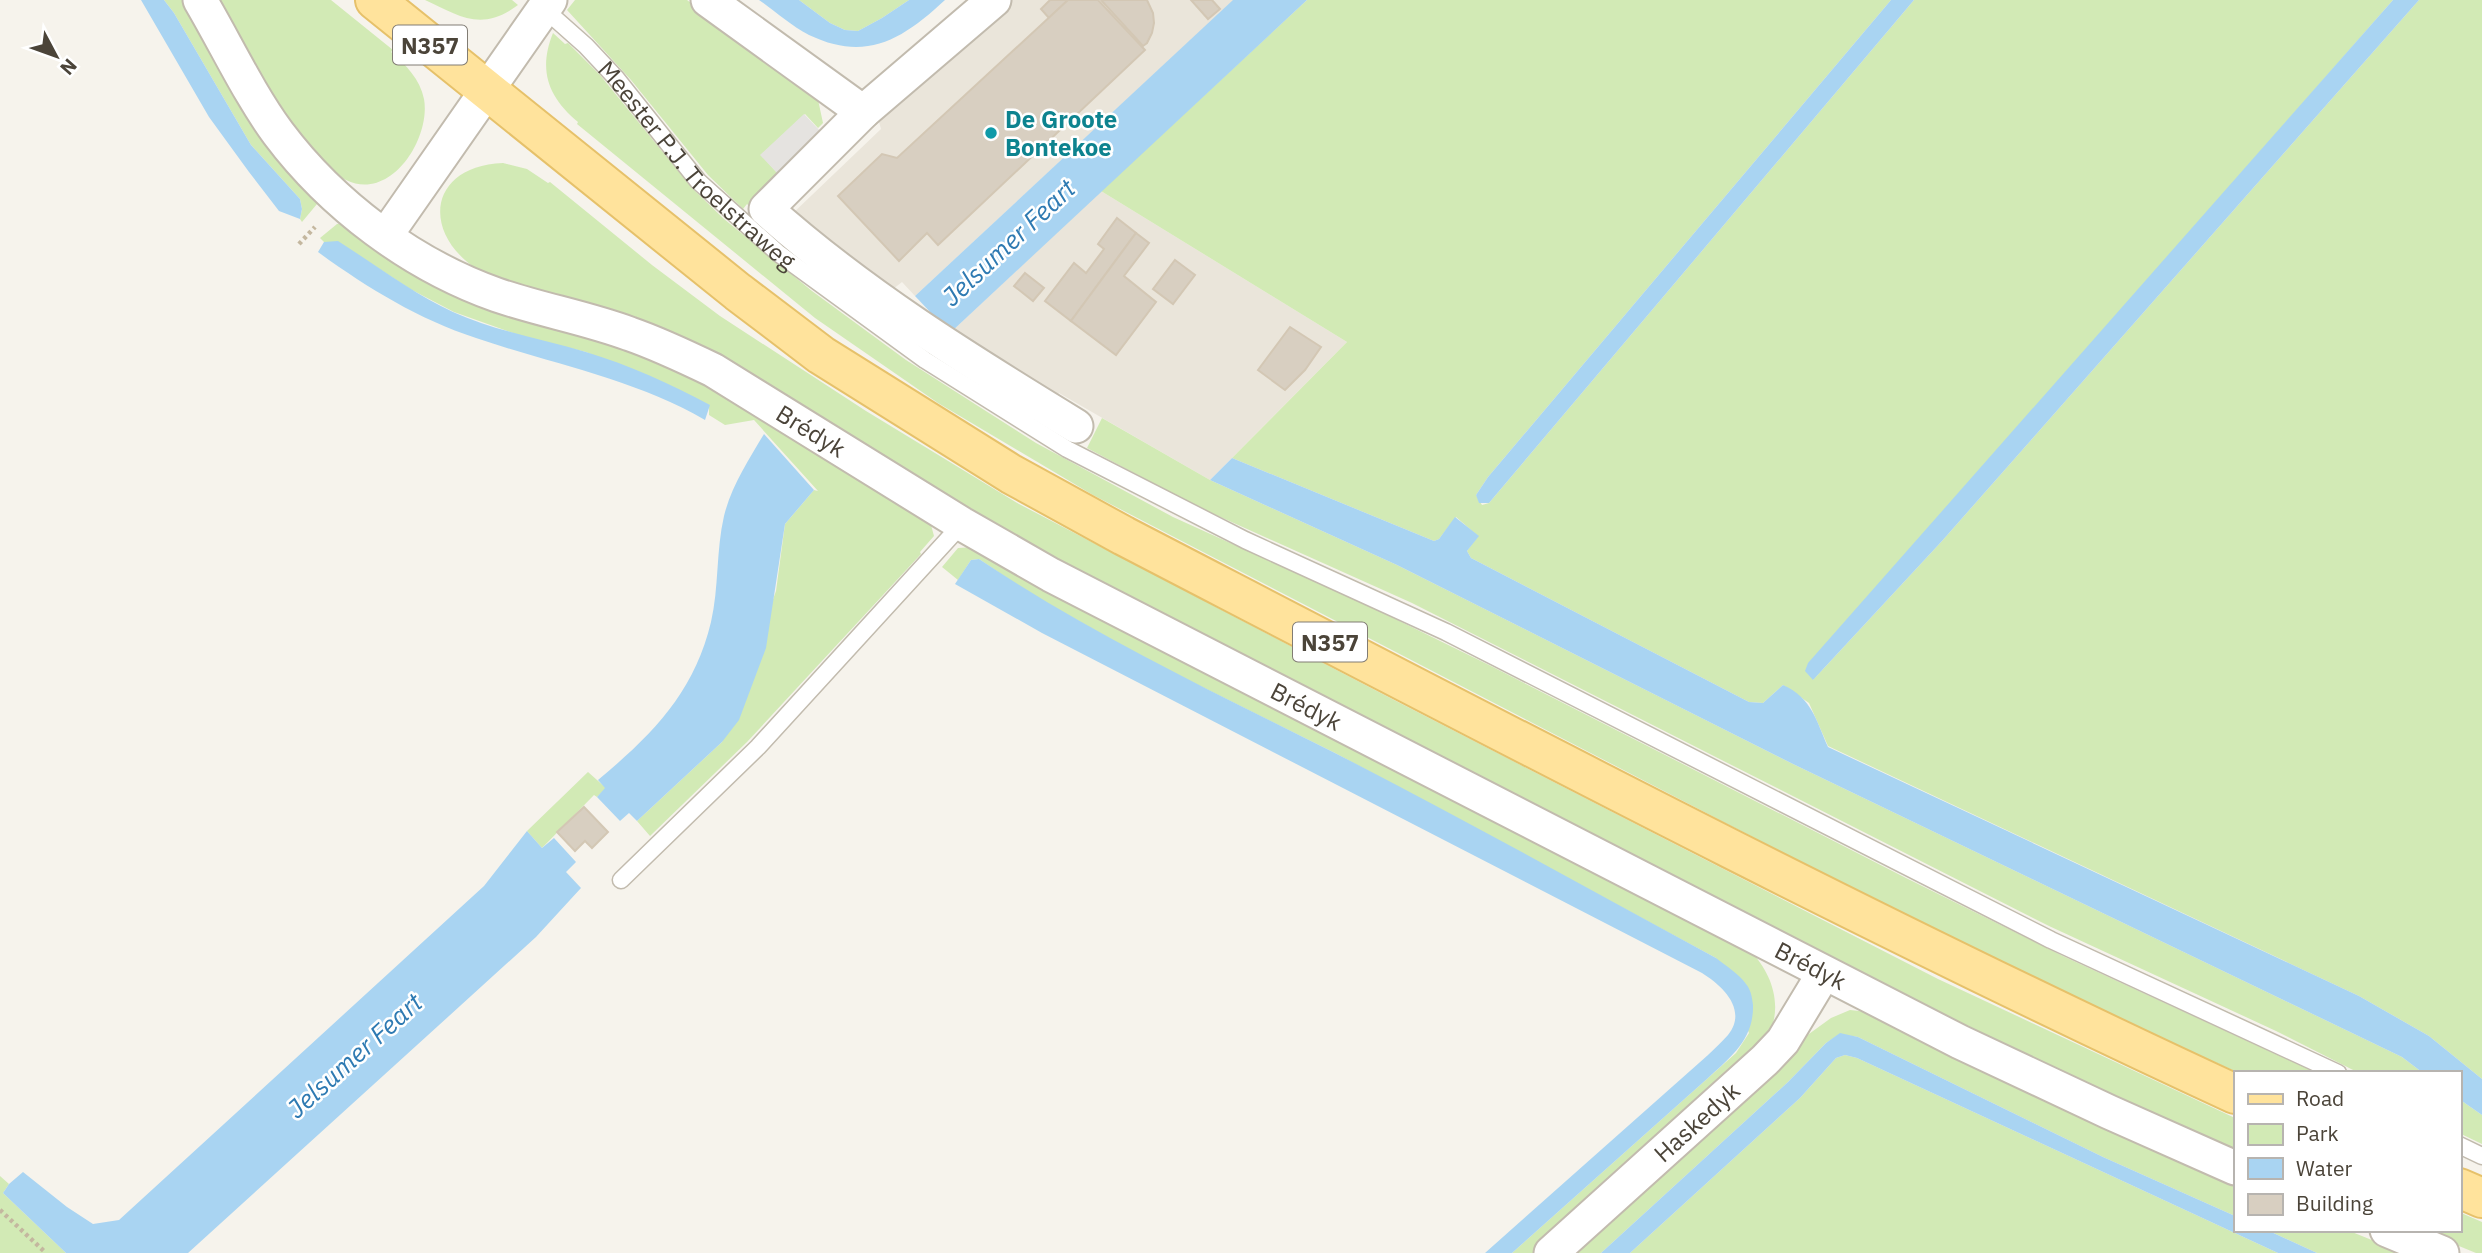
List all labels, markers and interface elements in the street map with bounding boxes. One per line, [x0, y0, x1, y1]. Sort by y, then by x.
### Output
north arrow [21, 21, 91, 91]
road number: N357 [393, 26, 467, 64]
street label: Meester P.J. Troelstraweg [591, 53, 802, 277]
text: N [55, 54, 82, 80]
place label: De Groote Bontekoe [1005, 103, 1117, 163]
marker: De Groote Bontekoe [983, 125, 999, 141]
water label: Jelsumer Feart [934, 171, 1082, 313]
street label: Brédyk [770, 397, 852, 465]
road number: N357 [1293, 622, 1367, 662]
street label: Brédyk [1265, 675, 1348, 738]
street label: Brédyk [1770, 934, 1852, 997]
water label: Jelsumer Feart [279, 985, 429, 1125]
legend [2234, 1071, 2461, 1232]
street label: Haskedyk [1647, 1074, 1747, 1169]
text: Road [2296, 1084, 2344, 1112]
text: Park [2296, 1119, 2339, 1147]
text: Water [2296, 1154, 2353, 1182]
text: Building [2296, 1189, 2373, 1217]

